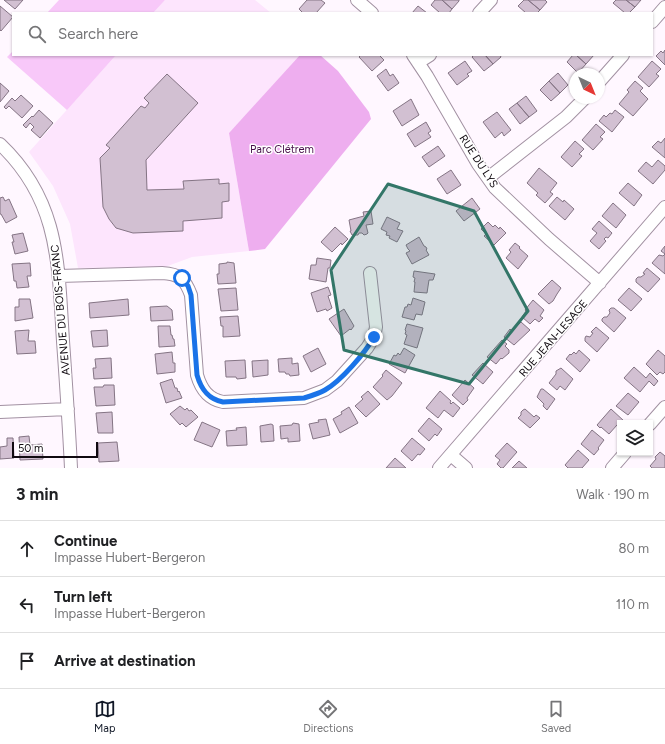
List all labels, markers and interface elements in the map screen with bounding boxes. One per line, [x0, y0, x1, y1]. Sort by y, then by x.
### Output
search box [12, 12, 653, 56]
icon: search [26, 23, 48, 45]
text: Search here [58, 25, 138, 43]
north arrow [569, 68, 605, 104]
street label: RUE DU LYS [457, 132, 501, 191]
park label: Parc Clétrem [250, 143, 314, 156]
street label: AVENUE DU BOIS-FRANC [48, 244, 73, 376]
route start [173, 269, 191, 287]
street label: RUE JEAN-LESAGE [516, 297, 590, 379]
route end [365, 328, 383, 346]
map controls [617, 420, 653, 456]
button: layers [617, 420, 653, 456]
scale bar [12, 440, 98, 459]
text: 50 m [18, 442, 43, 455]
text: 3 min [16, 484, 58, 504]
text: Walk · 190 m [576, 487, 649, 502]
text: Continue [54, 532, 117, 550]
icon: ahead [16, 538, 38, 560]
text: 80 m [618, 541, 649, 556]
text: Impasse Hubert-Bergeron [54, 550, 205, 565]
text: Turn left [54, 588, 112, 606]
icon: left [16, 594, 38, 616]
text: 110 m [616, 597, 649, 612]
text: Impasse Hubert-Bergeron [54, 606, 205, 621]
icon: arrive [16, 650, 38, 672]
text: Arrive at destination [54, 652, 195, 670]
tab: Map [94, 698, 116, 735]
tab: Directions [303, 698, 353, 735]
tab: Saved [541, 698, 571, 735]

